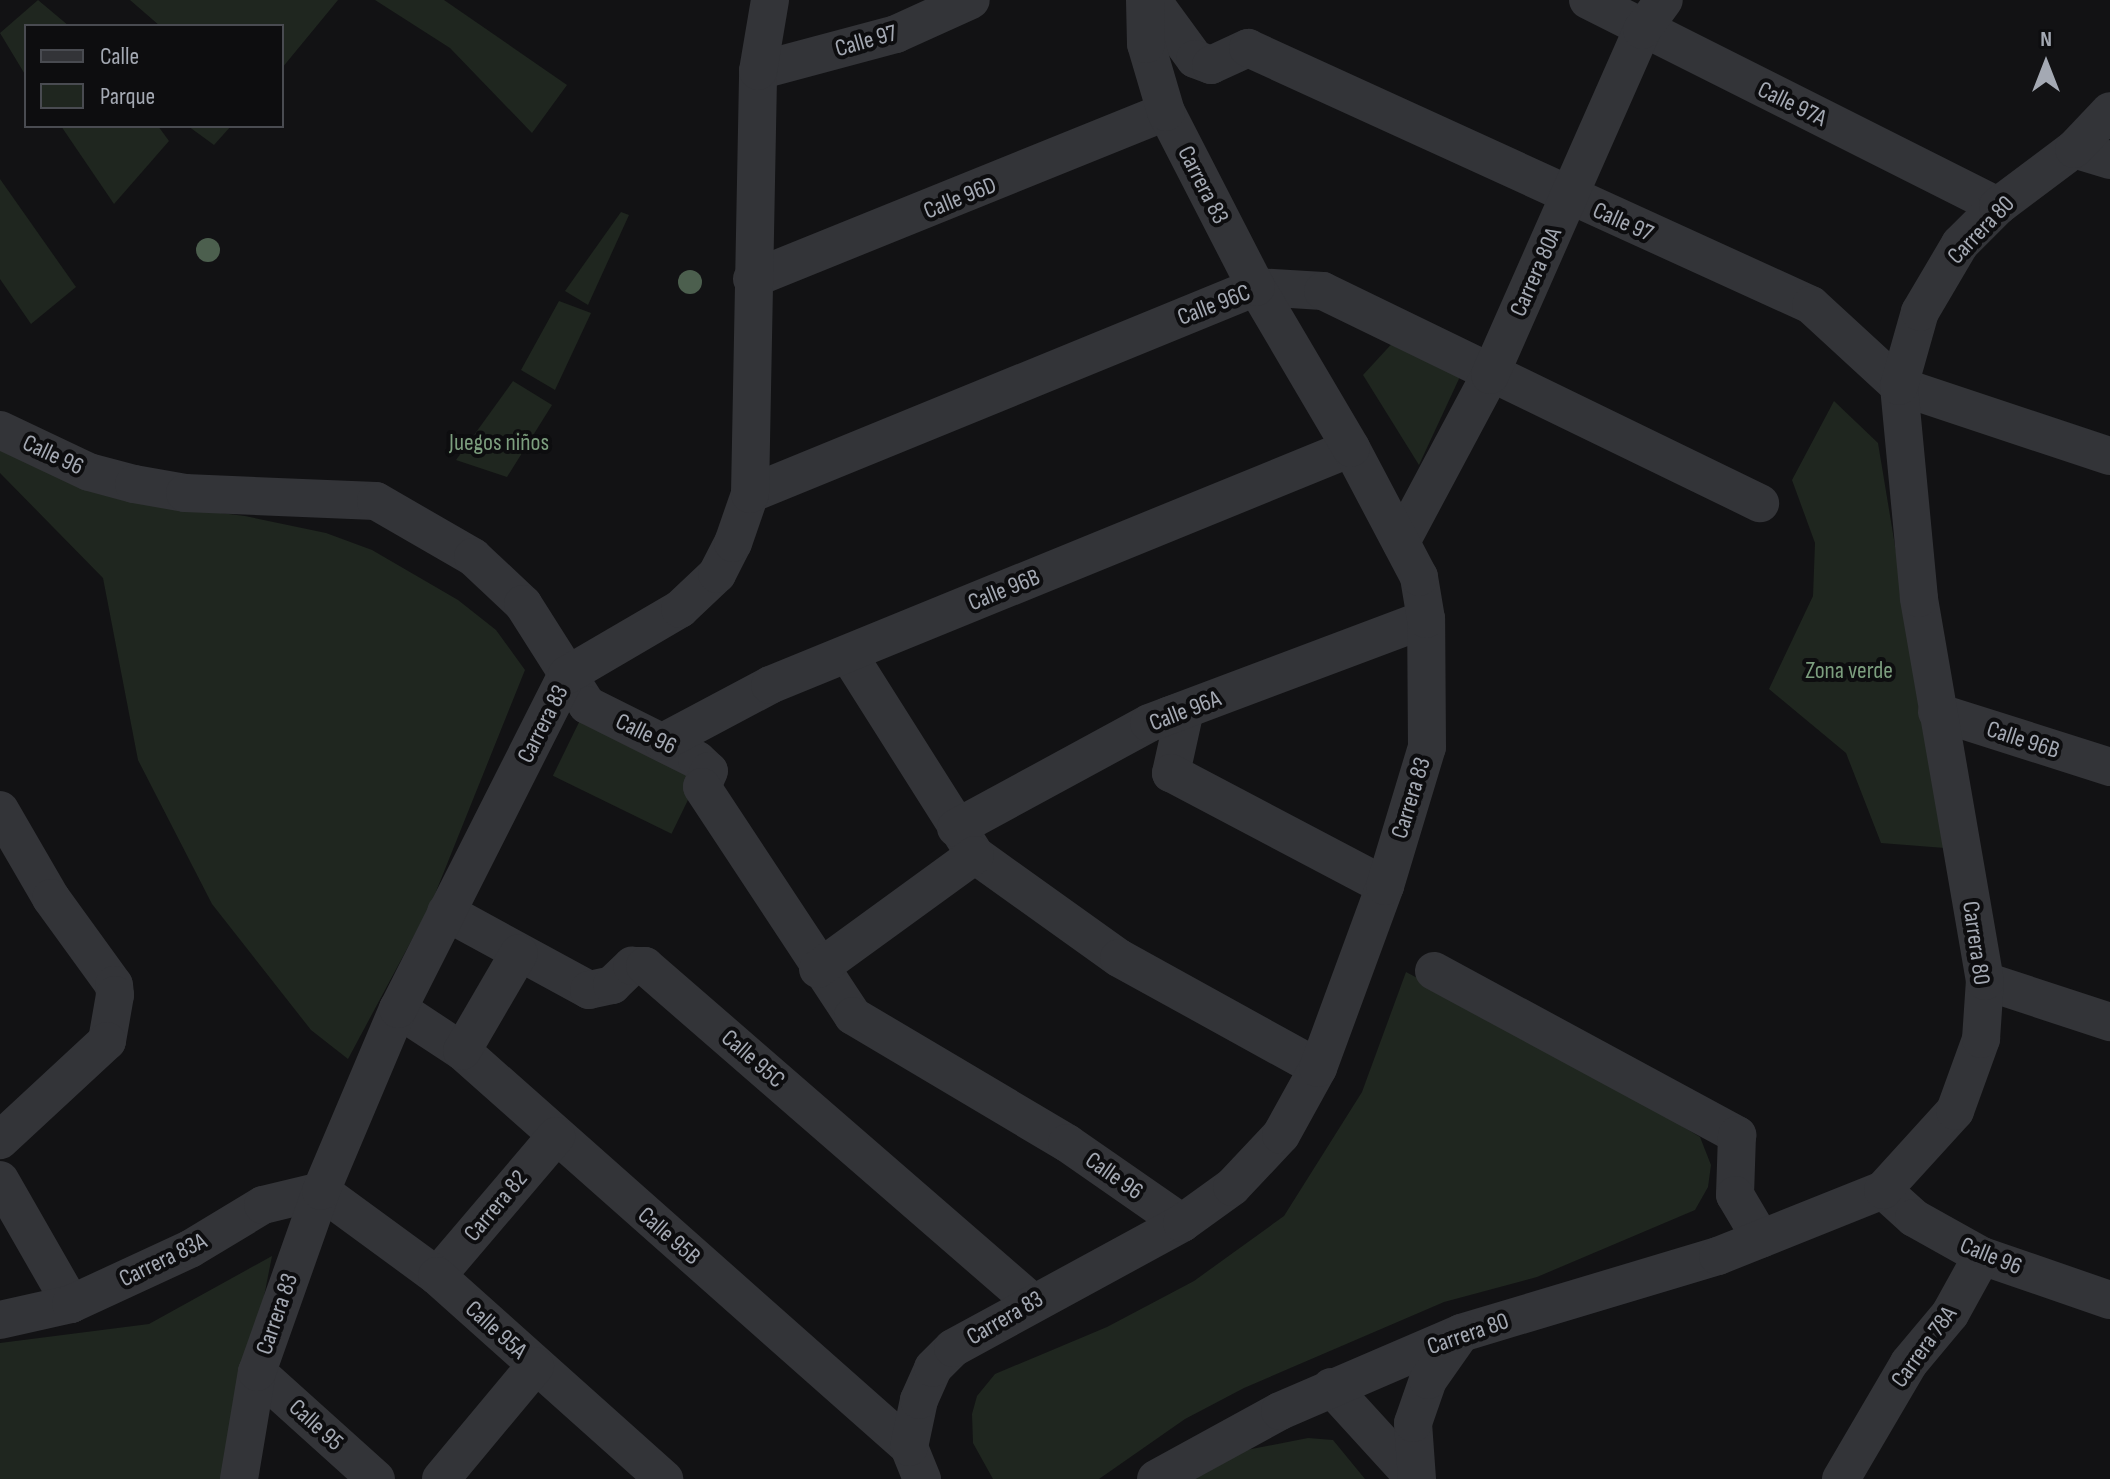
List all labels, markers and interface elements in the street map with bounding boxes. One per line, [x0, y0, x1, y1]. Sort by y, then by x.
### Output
street label: Calle 97 [832, 18, 900, 64]
legend [24, 24, 284, 128]
north arrow [2006, 24, 2086, 104]
text: N [2040, 26, 2052, 53]
text: Calle [100, 42, 139, 71]
street label: Calle 97A [1753, 75, 1831, 133]
text: Parque [100, 82, 155, 111]
street label: Carrera 83 [1171, 141, 1235, 229]
street label: Calle 96D [919, 170, 1001, 226]
street label: Carrera 80 [1941, 190, 2021, 270]
street label: Calle 97 [1588, 196, 1658, 248]
street label: Carrera 80A [1504, 223, 1568, 321]
street label: Calle 96C [1174, 278, 1254, 332]
street label: Calle 96 [18, 428, 88, 482]
park label: Juegos niños [449, 429, 549, 457]
street label: Calle 96B [964, 563, 1044, 617]
park label: Zona verde [1805, 657, 1893, 685]
street label: Carrera 83 [511, 680, 575, 768]
street label: Calle 96A [1145, 684, 1225, 738]
street label: Calle 96 [611, 707, 681, 761]
street label: Calle 96B [1983, 715, 2063, 765]
street label: Carrera 83 [1385, 754, 1437, 842]
street label: Carrera 80 [1956, 899, 1996, 987]
street label: Calle 95C [715, 1024, 791, 1094]
street label: Calle 96 [1080, 1146, 1148, 1206]
street label: Carrera 82 [458, 1165, 534, 1247]
street label: Calle 95B [632, 1201, 706, 1271]
street label: Carrera 83A [114, 1226, 212, 1294]
street label: Calle 96 [1956, 1231, 2026, 1281]
street label: Carrera 83 [250, 1270, 304, 1358]
street label: Carrera 83 [962, 1285, 1048, 1351]
street label: Calle 95A [459, 1295, 533, 1365]
street label: Carrera 78A [1885, 1301, 1963, 1393]
street label: Carrera 80 [1423, 1307, 1513, 1361]
street label: Calle 95 [283, 1393, 349, 1457]

